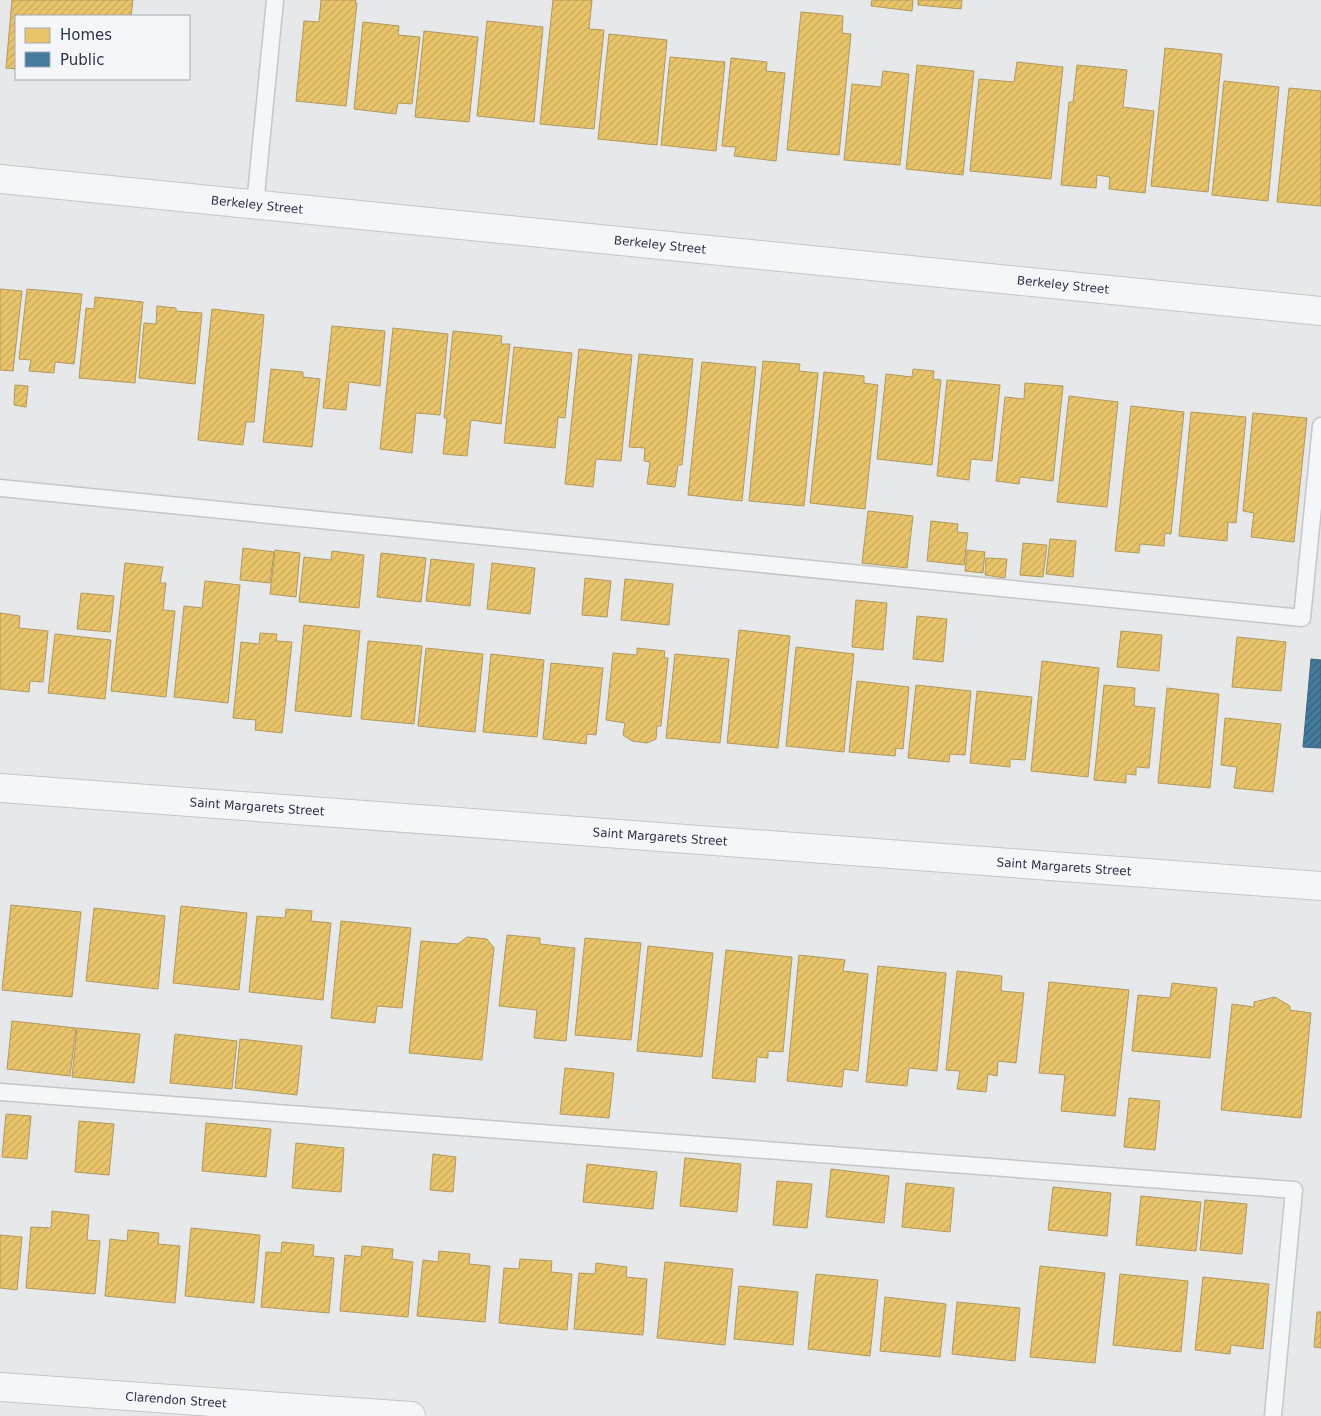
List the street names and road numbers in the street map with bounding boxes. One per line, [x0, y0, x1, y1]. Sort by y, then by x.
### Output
street label: Berkeley Street [210, 193, 304, 217]
street label: Berkeley Street [613, 233, 707, 257]
street label: Berkeley Street [1016, 273, 1110, 297]
street label: Saint Margarets Street [189, 795, 325, 819]
street label: Saint Margarets Street [592, 825, 728, 849]
street label: Saint Margarets Street [996, 855, 1132, 879]
street label: Clarendon Street [125, 1389, 227, 1411]

